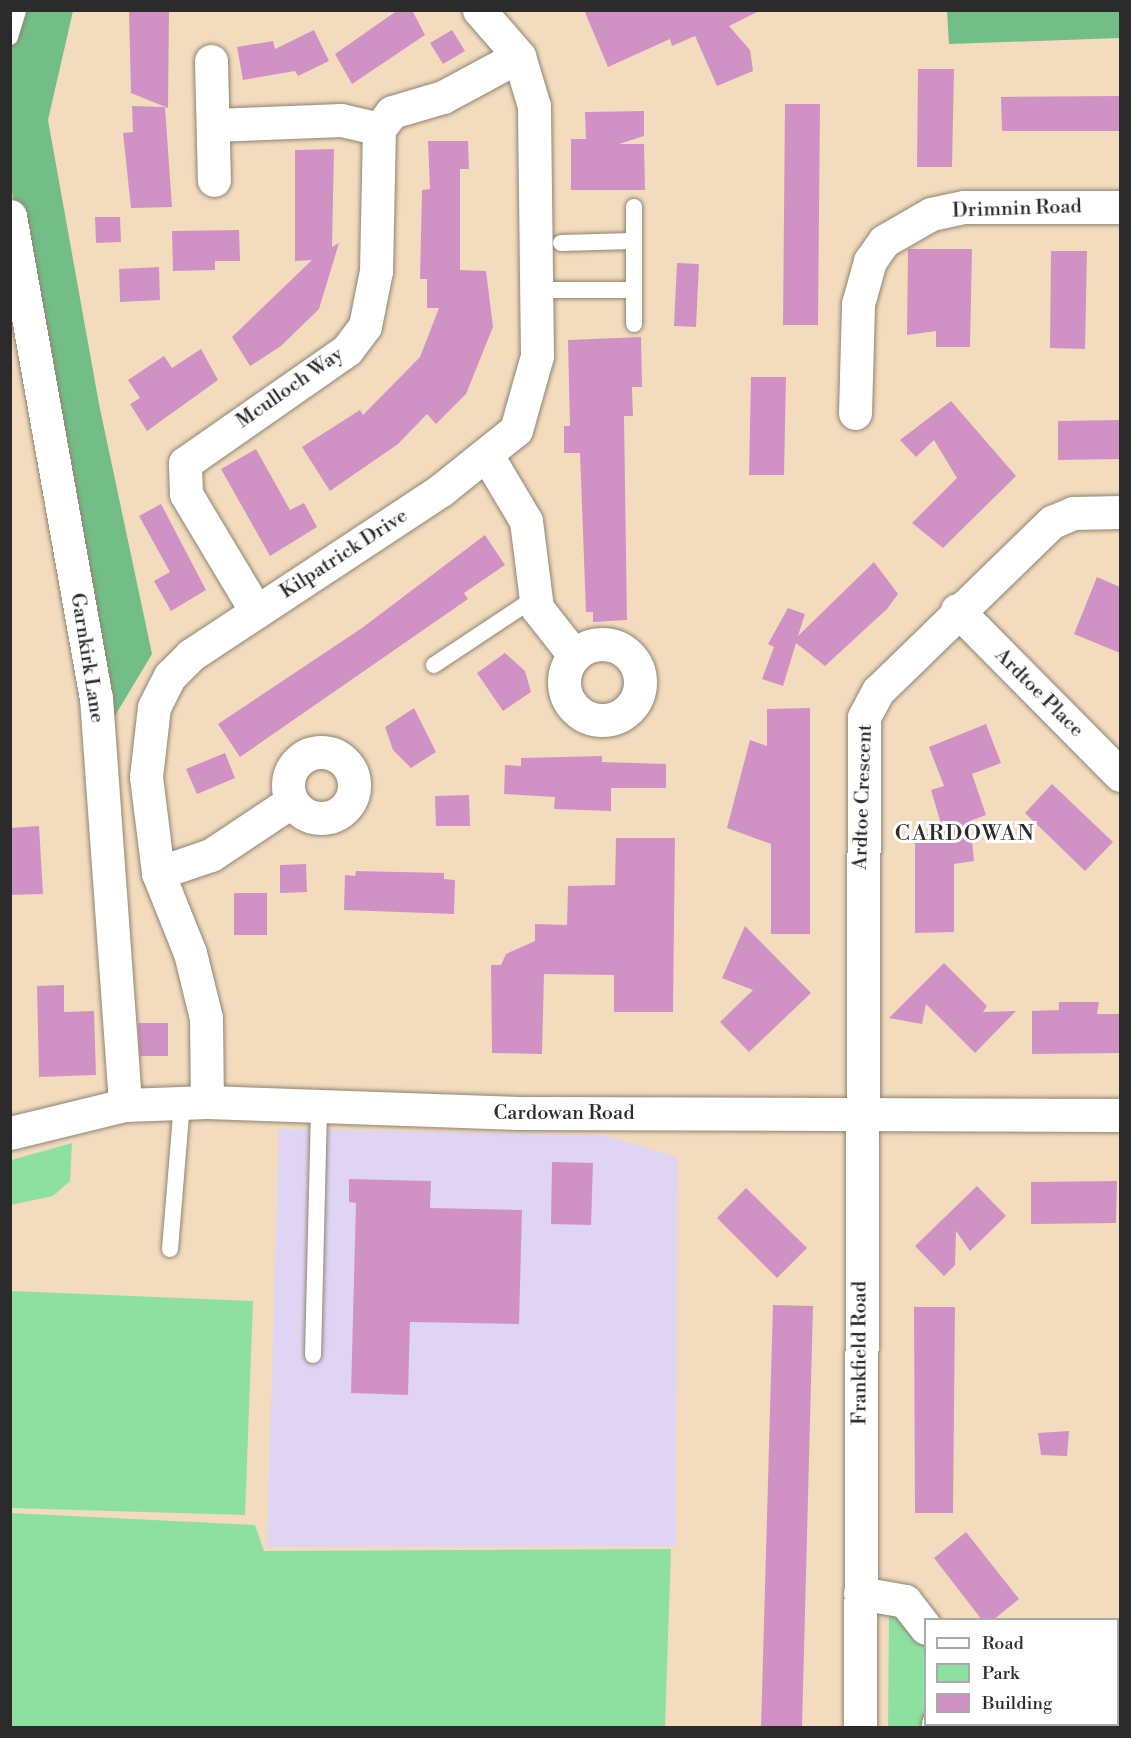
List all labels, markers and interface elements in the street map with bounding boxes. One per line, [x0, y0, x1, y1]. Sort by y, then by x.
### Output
street label: Drimnin Road [952, 195, 1082, 223]
street label: Mculloch Way [232, 342, 348, 434]
street label: Kilpatrick Drive [276, 504, 412, 604]
street label: Garnkirk Lane [65, 591, 109, 725]
street label: Ardtoe Place [990, 644, 1088, 742]
street label: Ardtoe Crescent [848, 724, 878, 870]
district label: CARDOWAN [895, 821, 1035, 847]
street label: Cardowan Road [493, 1101, 635, 1125]
street label: Frankfield Road [848, 1281, 872, 1425]
legend [924, 1618, 1119, 1726]
text: Road [982, 1632, 1024, 1655]
text: Park [982, 1662, 1019, 1685]
text: Building [982, 1692, 1052, 1715]

